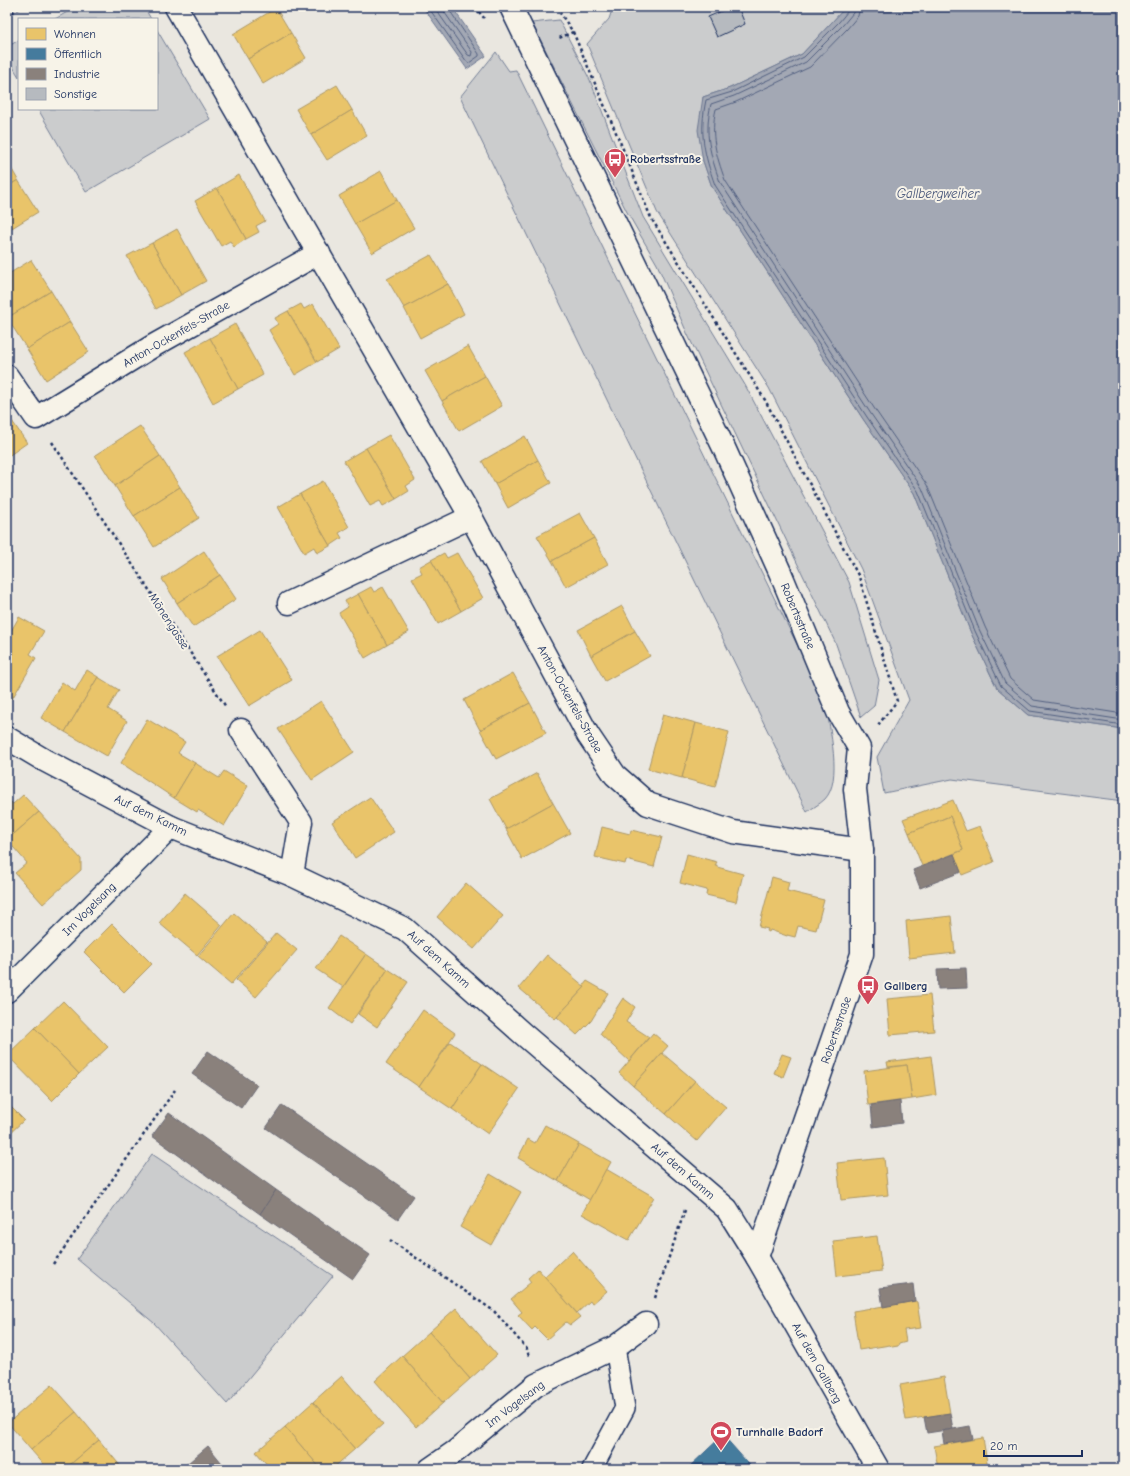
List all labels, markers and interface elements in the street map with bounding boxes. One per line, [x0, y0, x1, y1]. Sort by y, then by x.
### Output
legend [18, 18, 158, 110]
text: Wohnen [54, 27, 96, 41]
text: Öffentlich [54, 47, 102, 61]
text: Industrie [54, 67, 100, 81]
text: Sonstige [54, 87, 97, 101]
bus stop icon: Robertsstraße [602, 146, 628, 179]
place label: Robertsstraße [630, 152, 701, 166]
water label: Gallbergweiher [897, 186, 980, 201]
street label: Anton-Ockenfels-Straße [120, 298, 232, 370]
street label: Robertsstraße [778, 581, 818, 651]
street label: Mönengasse [146, 590, 192, 652]
street label: Anton-Ockenfels-Straße [535, 643, 605, 755]
street label: Auf dem Kamm [112, 791, 190, 839]
street label: Im Vogelsang [59, 879, 119, 939]
street label: Auf dem Kamm [405, 927, 473, 991]
bus stop icon: Gallberg [855, 973, 881, 1006]
place label: Gallberg [884, 979, 927, 993]
street label: Robertsstraße [818, 994, 854, 1066]
street label: Auf dem Kamm [648, 1140, 718, 1202]
street label: Auf dem Gallberg [789, 1320, 845, 1406]
street label: Im Vogelsang [483, 1377, 547, 1431]
sports icon: Turnhalle Badorf [708, 1419, 734, 1452]
place label: Turnhalle Badorf [736, 1425, 824, 1439]
scale bar [984, 1432, 1082, 1458]
text: 20 m [990, 1439, 1018, 1453]

